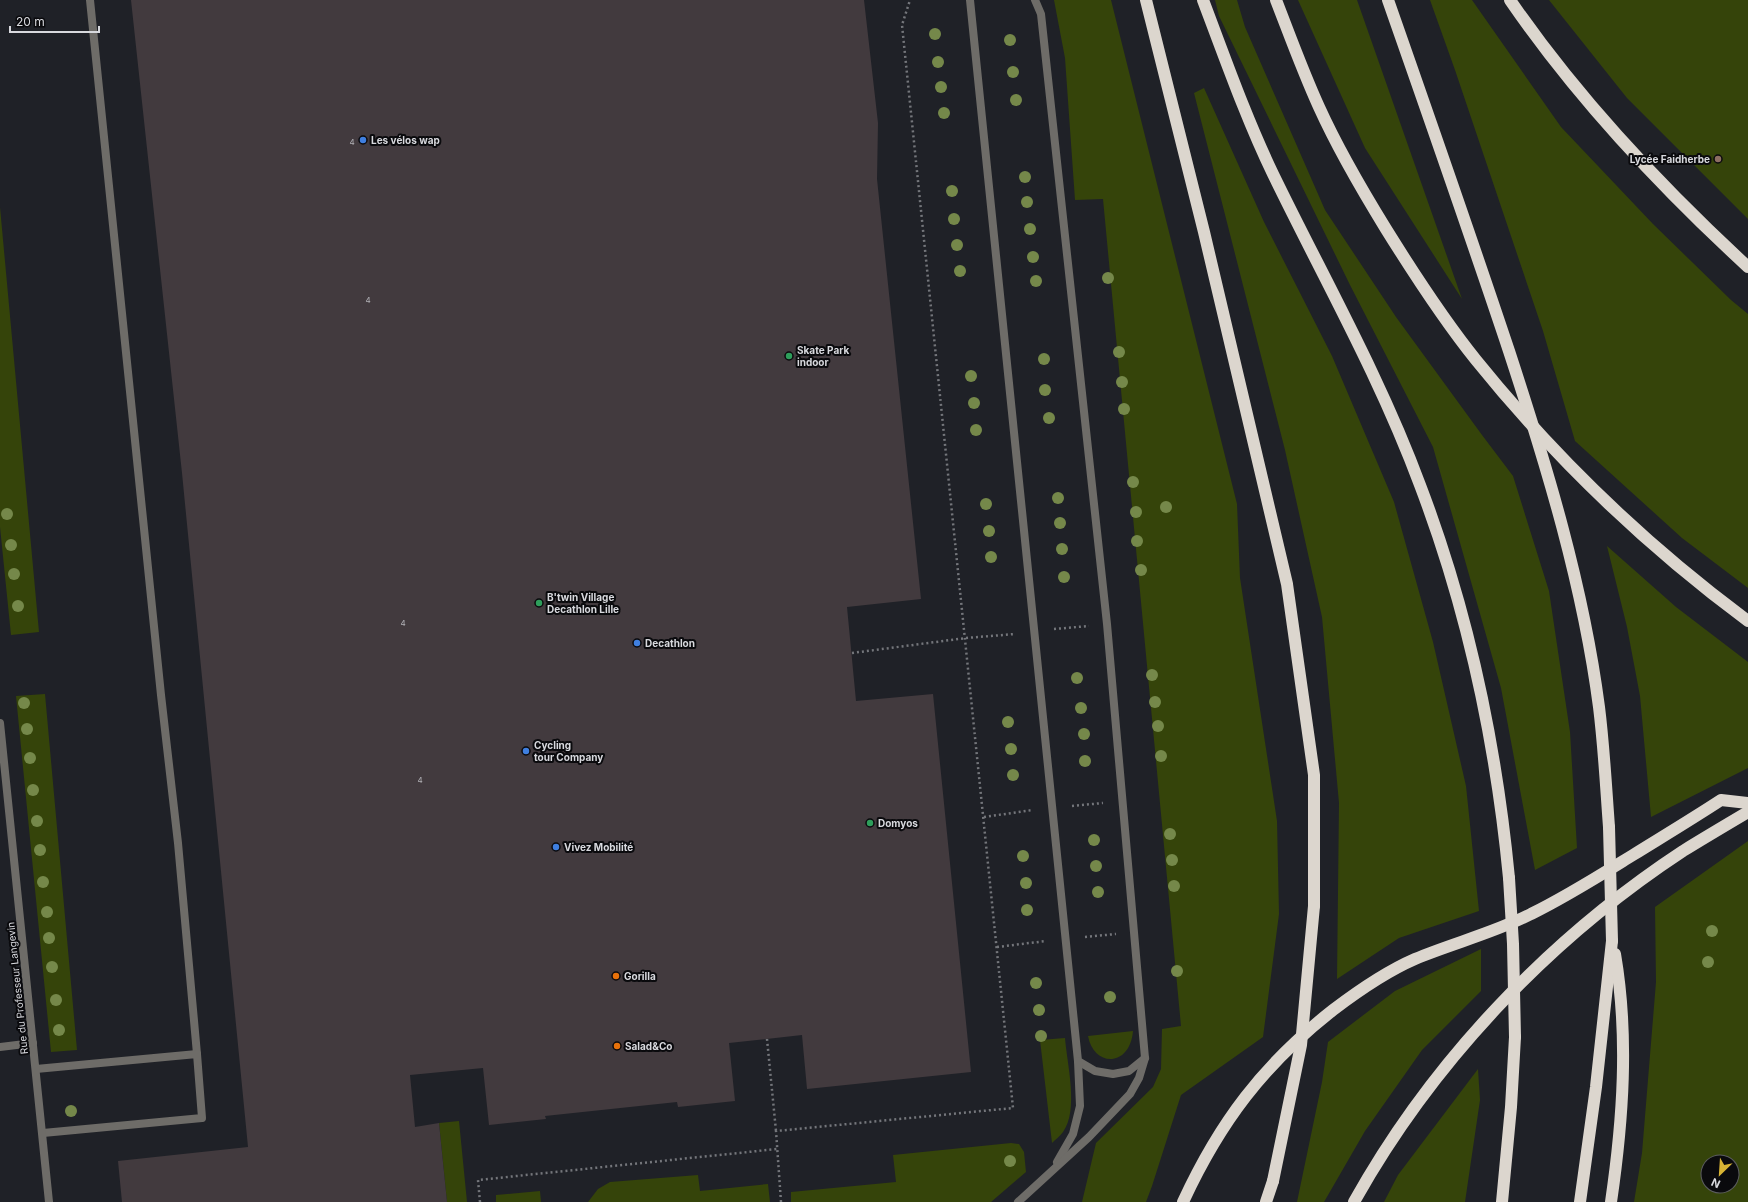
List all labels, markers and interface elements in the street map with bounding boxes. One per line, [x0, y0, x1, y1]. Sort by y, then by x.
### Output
scale bar [10, 8, 99, 34]
text: 20 m [16, 14, 45, 29]
place label: Les vélos wap [371, 134, 440, 146]
marker: Les vélos wap [358, 135, 368, 145]
house number: 4 [349, 137, 355, 147]
place label: Lycée Faidherbe [1630, 153, 1710, 166]
marker: Lycée Faidherbe [1713, 154, 1723, 164]
house number: 4 [365, 295, 371, 305]
place label: Skate Park indoor [797, 344, 849, 368]
marker: Skate Park indoor [784, 351, 794, 361]
place label: B'twin Village Decathlon Lille [547, 591, 619, 615]
marker: B'twin Village Decathlon Lille [534, 598, 544, 608]
house number: 4 [400, 618, 406, 628]
place label: Decathlon [645, 637, 695, 649]
marker: Decathlon [632, 638, 642, 648]
place label: Cycling tour Company [534, 739, 603, 764]
marker: Cycling tour Company [521, 746, 531, 756]
house number: 4 [417, 775, 423, 785]
place label: Domyos [878, 817, 918, 830]
marker: Domyos [865, 818, 875, 828]
place label: Vivez Mobilité [564, 841, 633, 853]
marker: Vivez Mobilité [551, 842, 561, 852]
street label: Rue du Professeur Langevin [4, 921, 30, 1055]
place label: Gorilla [624, 970, 656, 982]
marker: Gorilla [611, 971, 621, 981]
place label: Salad&Co [625, 1040, 672, 1052]
marker: Salad&Co [612, 1041, 622, 1051]
north arrow [1700, 1154, 1740, 1194]
text: N [1709, 1175, 1723, 1191]

